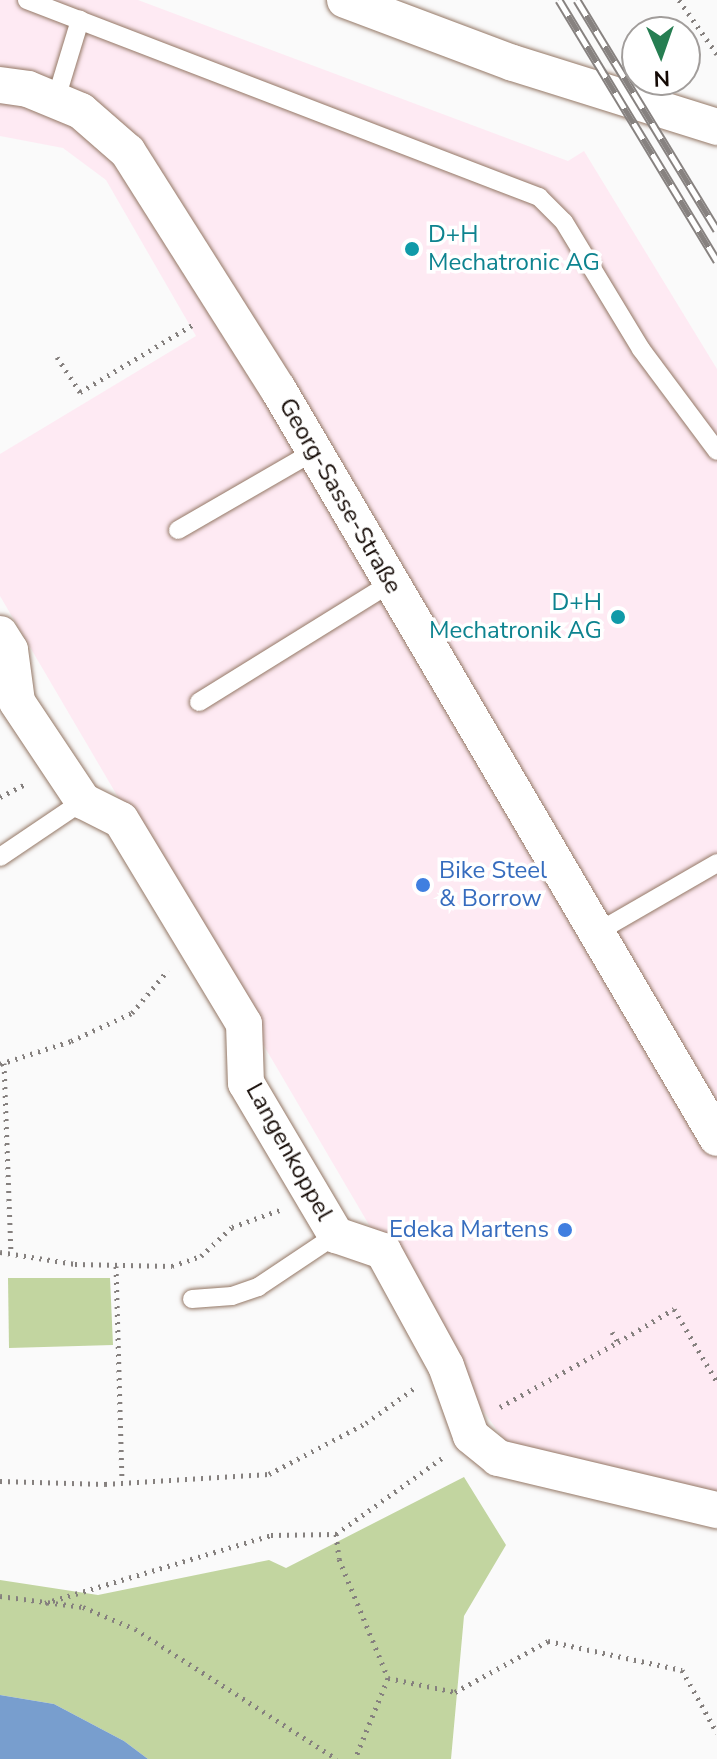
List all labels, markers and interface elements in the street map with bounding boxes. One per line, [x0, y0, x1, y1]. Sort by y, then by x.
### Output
north arrow [621, 16, 701, 96]
text: N [653, 63, 671, 93]
place label: D+H Mechatronic AG [428, 221, 600, 277]
marker: D+H Mechatronic AG [403, 240, 421, 258]
street label: Georg-Sasse-Straße [272, 393, 408, 599]
place label: D+H Mechatronik AG [429, 589, 602, 645]
marker: D+H Mechatronik AG [609, 608, 627, 626]
place label: Bike Steel & Borrow [439, 857, 547, 913]
marker: Bike Steel & Borrow [414, 876, 432, 894]
street label: Langenkoppel [239, 1078, 339, 1226]
place label: Edeka Martens [389, 1216, 549, 1244]
marker: Edeka Martens [556, 1221, 574, 1239]

